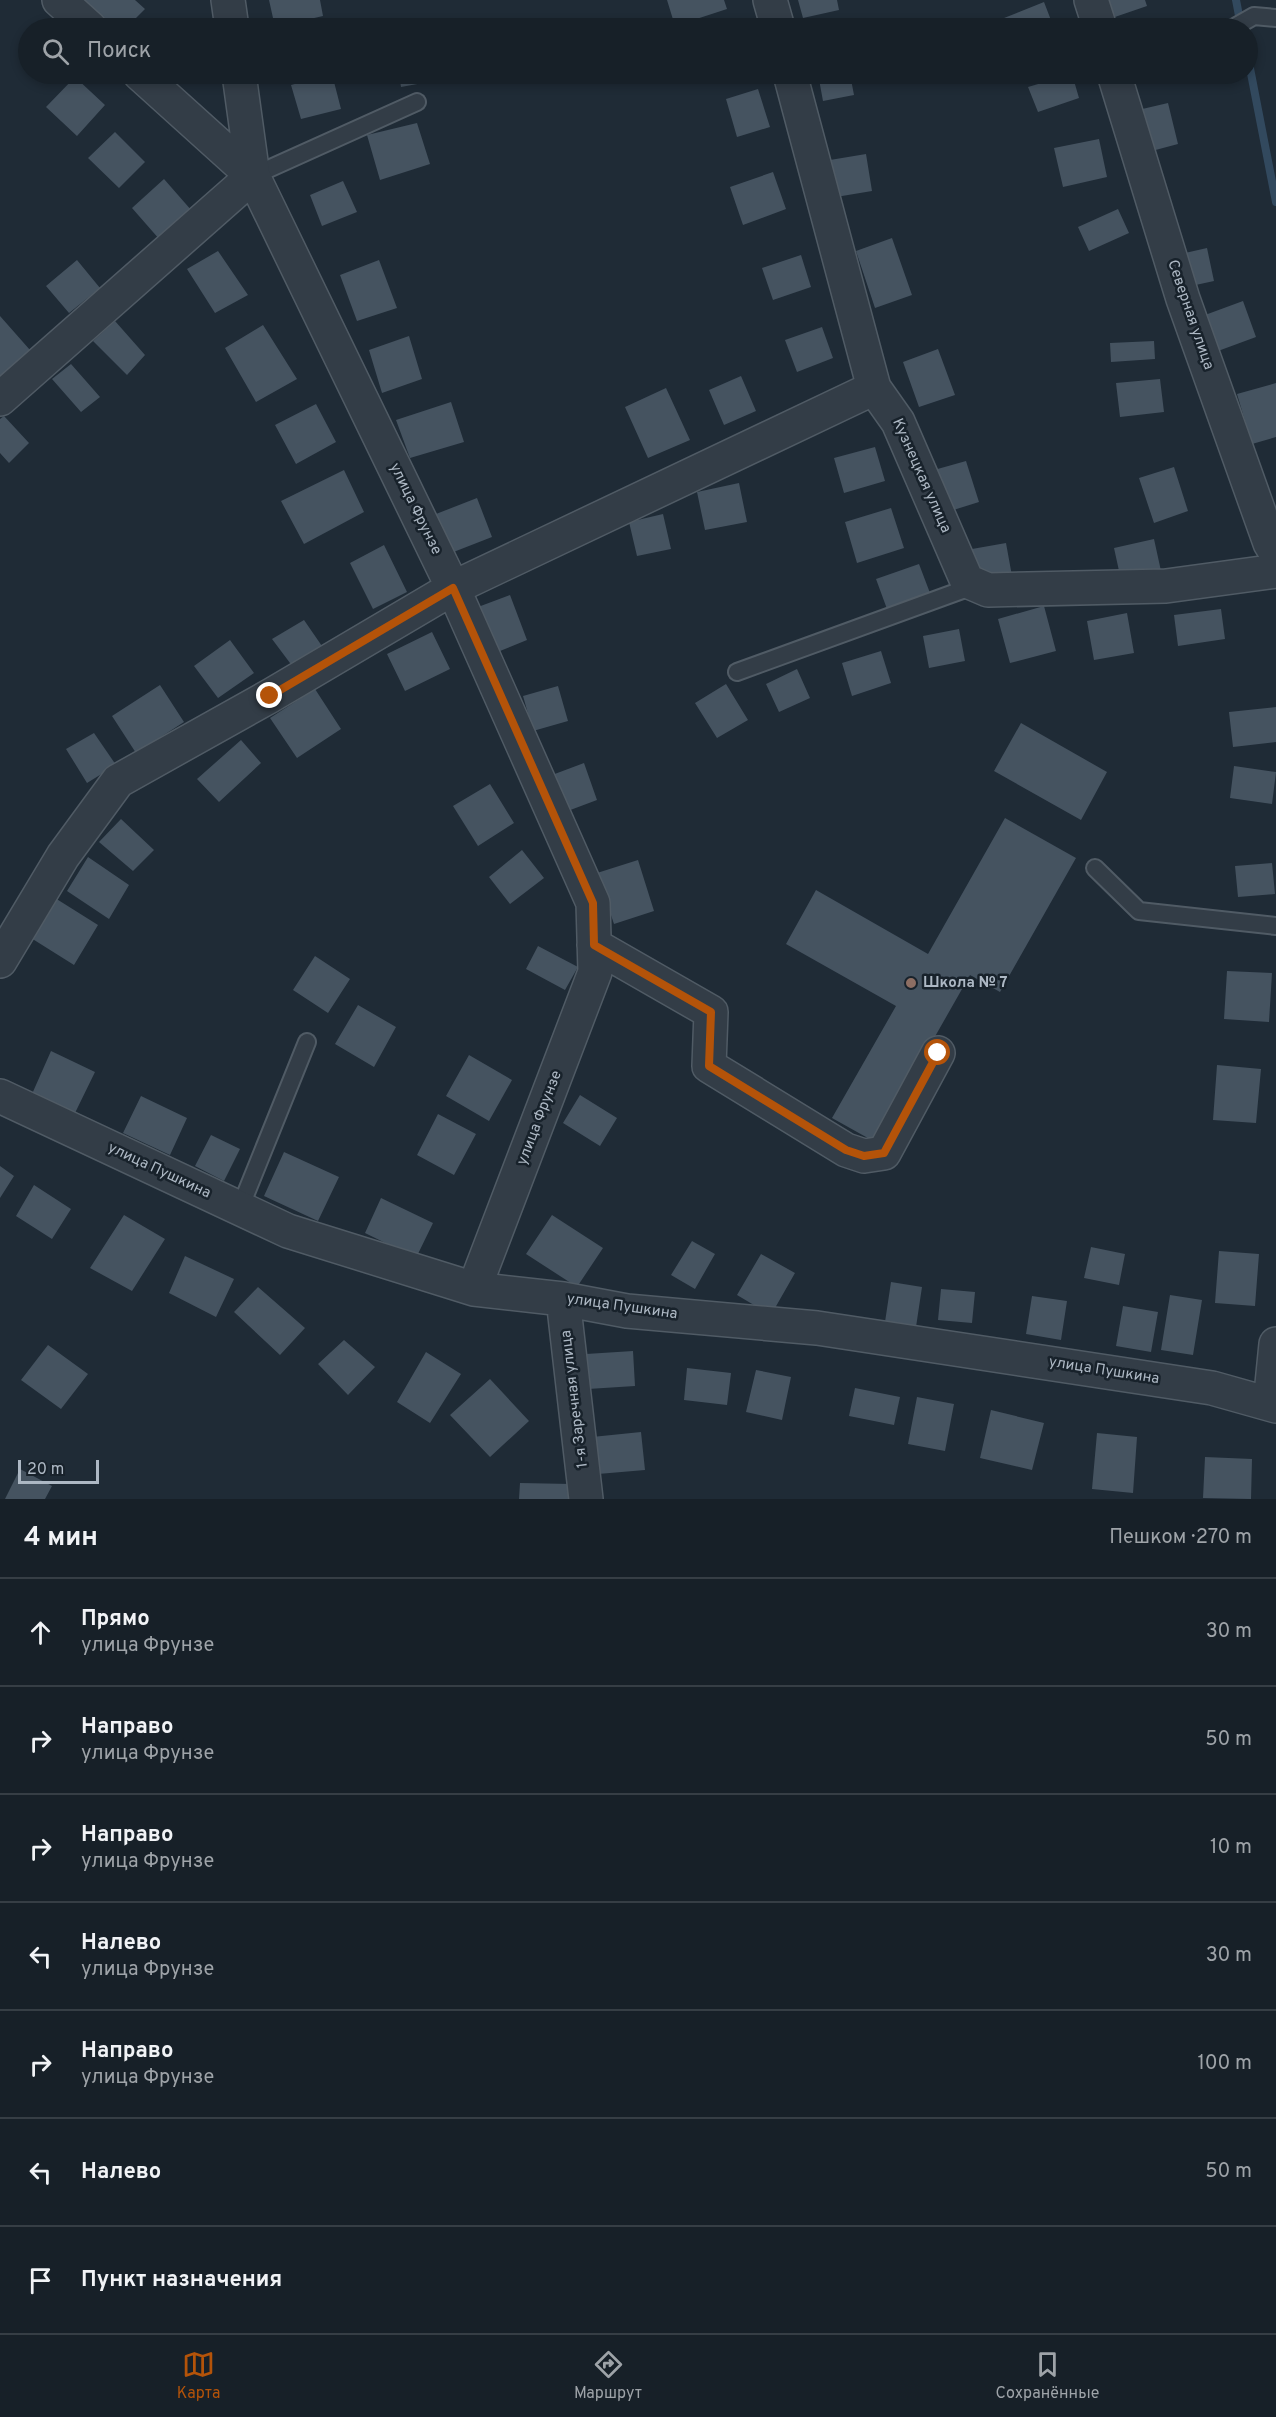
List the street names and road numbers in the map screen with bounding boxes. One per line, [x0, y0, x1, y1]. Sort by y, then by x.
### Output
street label: Северная улица [1162, 258, 1218, 372]
street label: Кузнецкая улица [887, 416, 955, 536]
street label: улица Фрунзе [385, 460, 445, 558]
street label: улица Фрунзе [513, 1068, 567, 1168]
street label: улица Пушкина [104, 1139, 214, 1203]
street label: улица Пушкина [565, 1290, 679, 1324]
street label: 1-я Заречная улица [557, 1329, 593, 1469]
street label: улица Пушкина [1047, 1353, 1161, 1389]

